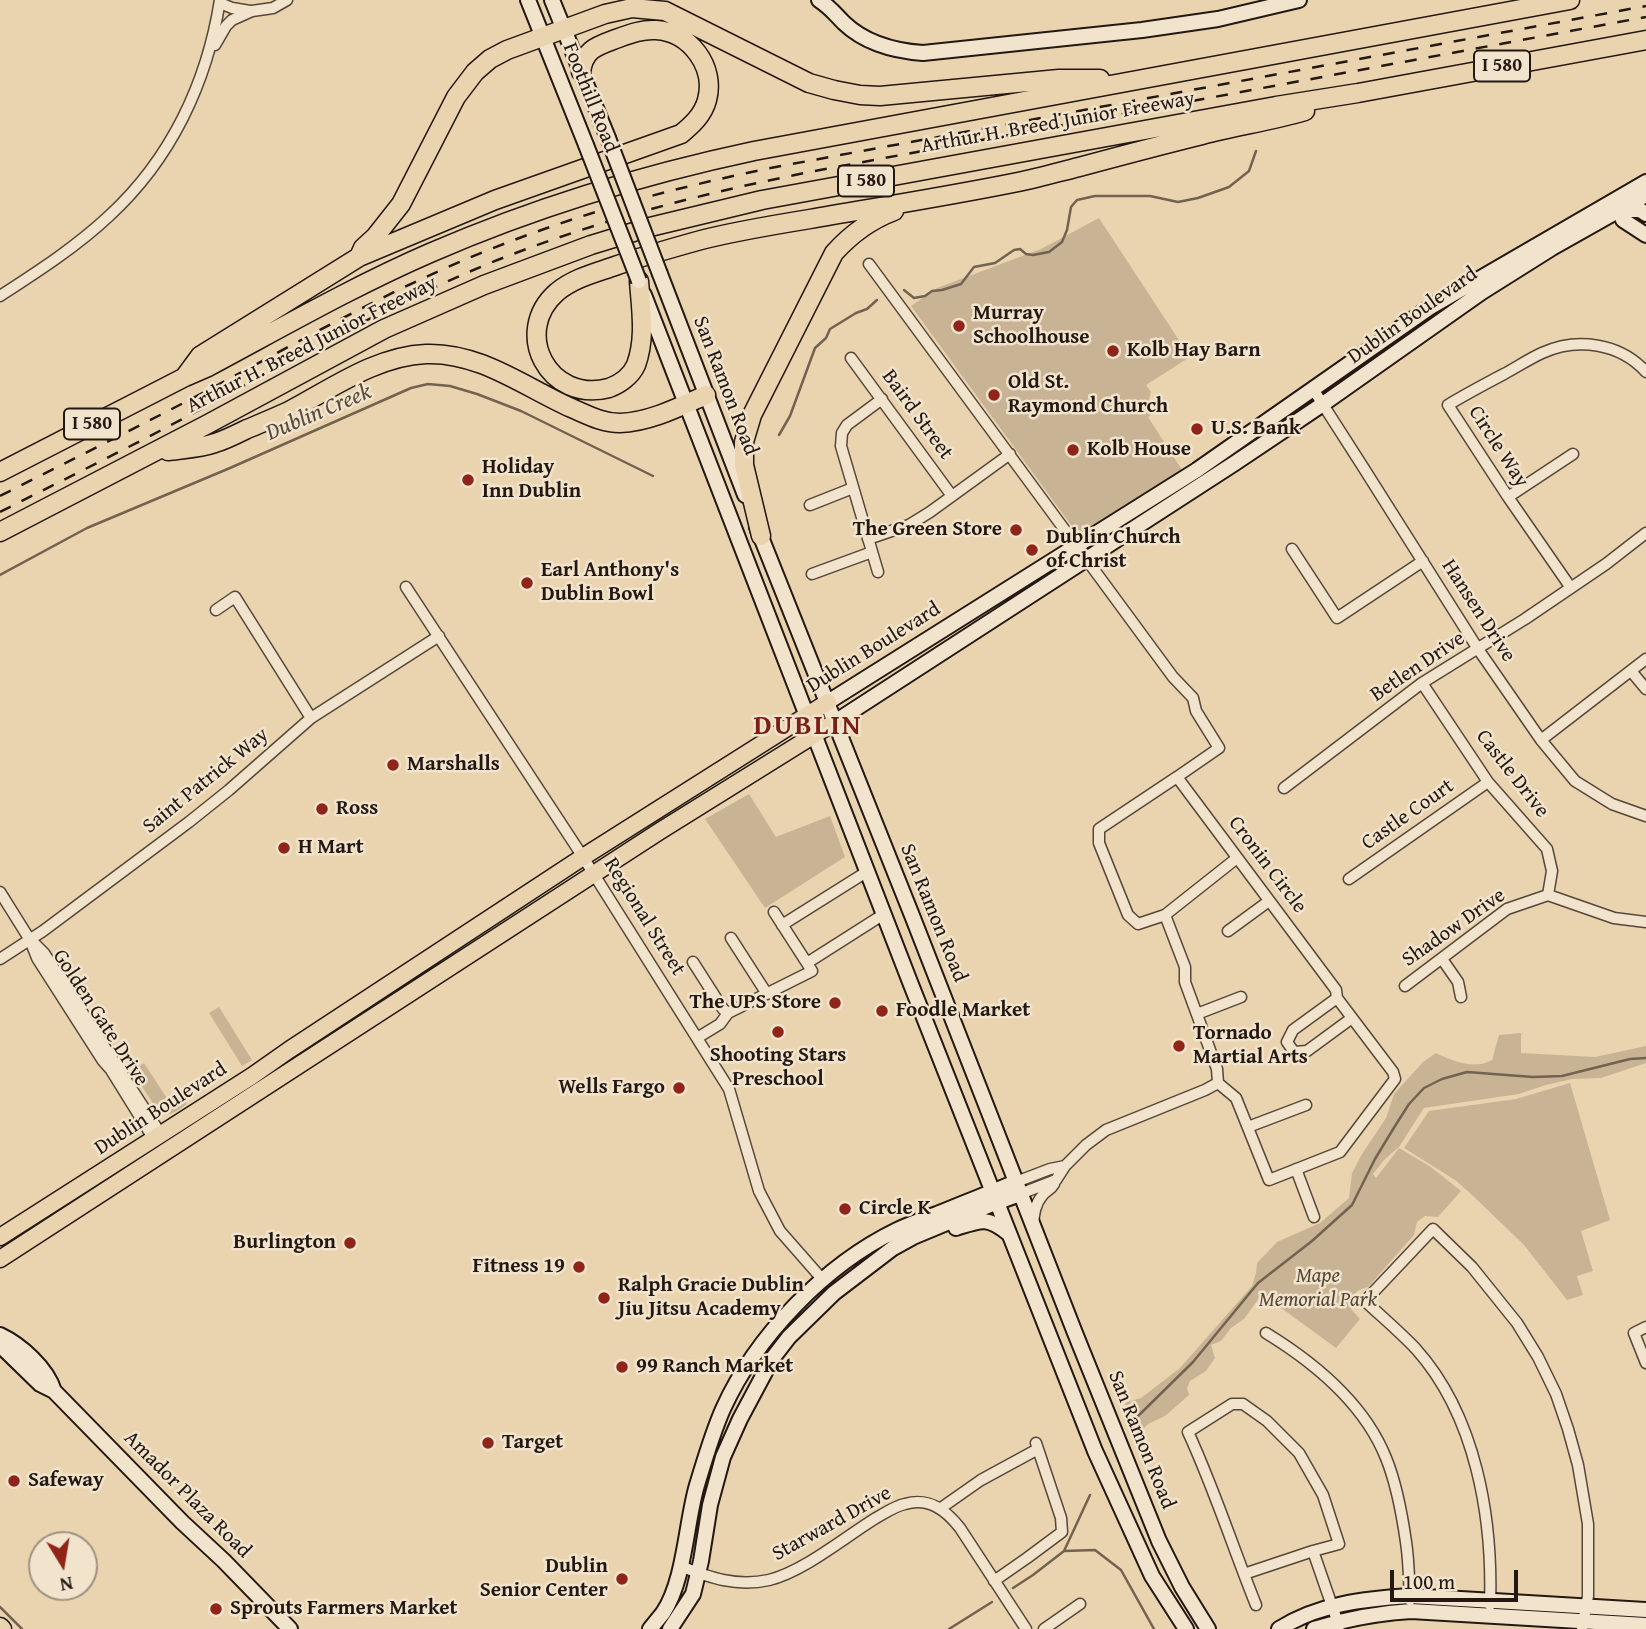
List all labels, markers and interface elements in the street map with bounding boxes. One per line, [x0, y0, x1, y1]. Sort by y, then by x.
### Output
street label: Foothill Road [557, 39, 623, 157]
road number: I 580 [1474, 50, 1530, 82]
street label: Arthur H. Breed Junior Freeway [919, 86, 1197, 160]
road number: I 580 [838, 166, 894, 196]
street label: Dublin Boulevard [1343, 262, 1483, 370]
street label: Arthur H. Breed Junior Freeway [183, 271, 441, 419]
place label: Murray Schoolhouse [973, 301, 1090, 351]
street label: San Ramon Road [687, 313, 763, 459]
marker: Murray Schoolhouse [951, 318, 967, 334]
place label: Kolb Hay Barn [1127, 338, 1261, 364]
marker: Kolb Hay Barn [1105, 343, 1121, 359]
street label: Baird Street [876, 365, 958, 465]
place label: Old St. Raymond Church [1008, 370, 1168, 420]
water label: Dublin Creek [262, 378, 376, 448]
marker: Old St. Raymond Church [986, 387, 1002, 403]
street label: Circle Way [1462, 401, 1534, 493]
road number: I 580 [64, 408, 120, 440]
place label: U.S. Bank [1211, 416, 1301, 442]
marker: U.S. Bank [1189, 421, 1205, 437]
place label: Kolb House [1087, 437, 1191, 463]
marker: Kolb House [1065, 442, 1081, 458]
place label: Holiday Inn Dublin [482, 455, 581, 505]
marker: Holiday Inn Dublin [460, 472, 476, 488]
place label: The Green Store [853, 517, 1002, 543]
marker: The Green Store [1008, 522, 1024, 538]
place label: Dublin Church of Christ [1046, 525, 1181, 575]
marker: Dublin Church of Christ [1024, 542, 1040, 558]
street label: Hansen Drive [1435, 555, 1521, 667]
place label: Earl Anthony's Dublin Bowl [541, 558, 679, 608]
marker: Earl Anthony's Dublin Bowl [519, 575, 535, 591]
street label: Dublin Boulevard [803, 597, 945, 699]
street label: Betlen Drive [1366, 626, 1470, 708]
district label: DUBLIN [754, 710, 862, 744]
street label: Saint Patrick Way [138, 723, 274, 839]
street label: Castle Drive [1470, 725, 1554, 823]
place label: Marshalls [407, 752, 500, 778]
marker: Marshalls [385, 757, 401, 773]
street label: Castle Court [1357, 774, 1459, 856]
place label: Ross [336, 796, 378, 822]
marker: Ross [314, 801, 330, 817]
street label: Cronin Circle [1222, 812, 1312, 918]
place label: H Mart [298, 835, 364, 861]
marker: H Mart [276, 840, 292, 856]
street label: San Ramon Road [894, 840, 972, 986]
street label: Regional Street [598, 853, 690, 981]
street label: Shadow Drive [1398, 883, 1510, 973]
street label: Golden Gate Drive [46, 945, 154, 1091]
place label: The UPS Store [689, 990, 821, 1016]
marker: The UPS Store [827, 995, 843, 1011]
place label: Foodle Market [896, 998, 1030, 1024]
marker: Foodle Market [874, 1003, 890, 1019]
place label: Tornado Martial Arts [1193, 1021, 1308, 1071]
marker: Shooting Stars Preschool [770, 1024, 786, 1040]
marker: Tornado Martial Arts [1171, 1038, 1187, 1054]
place label: Shooting Stars Preschool [710, 1043, 846, 1093]
street label: Dublin Boulevard [90, 1057, 232, 1161]
place label: Wells Fargo [558, 1075, 665, 1101]
marker: Wells Fargo [671, 1080, 687, 1096]
place label: Circle K [859, 1196, 931, 1222]
marker: Circle K [837, 1201, 853, 1217]
place label: Burlington [233, 1230, 336, 1256]
marker: Burlington [342, 1235, 358, 1251]
place label: Fitness 19 [473, 1254, 565, 1280]
marker: Fitness 19 [571, 1259, 587, 1275]
park label: Mape Memorial Park [1259, 1264, 1377, 1314]
place label: Ralph Gracie Dublin Jiu Jitsu Academy [618, 1273, 804, 1323]
marker: Ralph Gracie Dublin Jiu Jitsu Academy [596, 1290, 612, 1306]
place label: 99 Ranch Market [636, 1354, 793, 1380]
marker: 99 Ranch Market [614, 1359, 630, 1375]
street label: San Ramon Road [1102, 1367, 1180, 1513]
street label: Amador Plaza Road [118, 1426, 256, 1564]
place label: Target [502, 1430, 563, 1456]
marker: Target [480, 1435, 496, 1451]
place label: Safeway [28, 1468, 104, 1494]
marker: Safeway [6, 1473, 22, 1489]
street label: Starward Drive [768, 1481, 896, 1567]
north arrow [28, 1531, 98, 1601]
place label: Dublin Senior Center [480, 1554, 608, 1604]
scale bar [1394, 1556, 1522, 1600]
text: 100 m [1403, 1566, 1455, 1597]
text: N [58, 1570, 76, 1600]
marker: Dublin Senior Center [614, 1571, 630, 1587]
place label: Sprouts Farmers Market [230, 1596, 457, 1622]
marker: Sprouts Farmers Market [208, 1601, 224, 1617]

